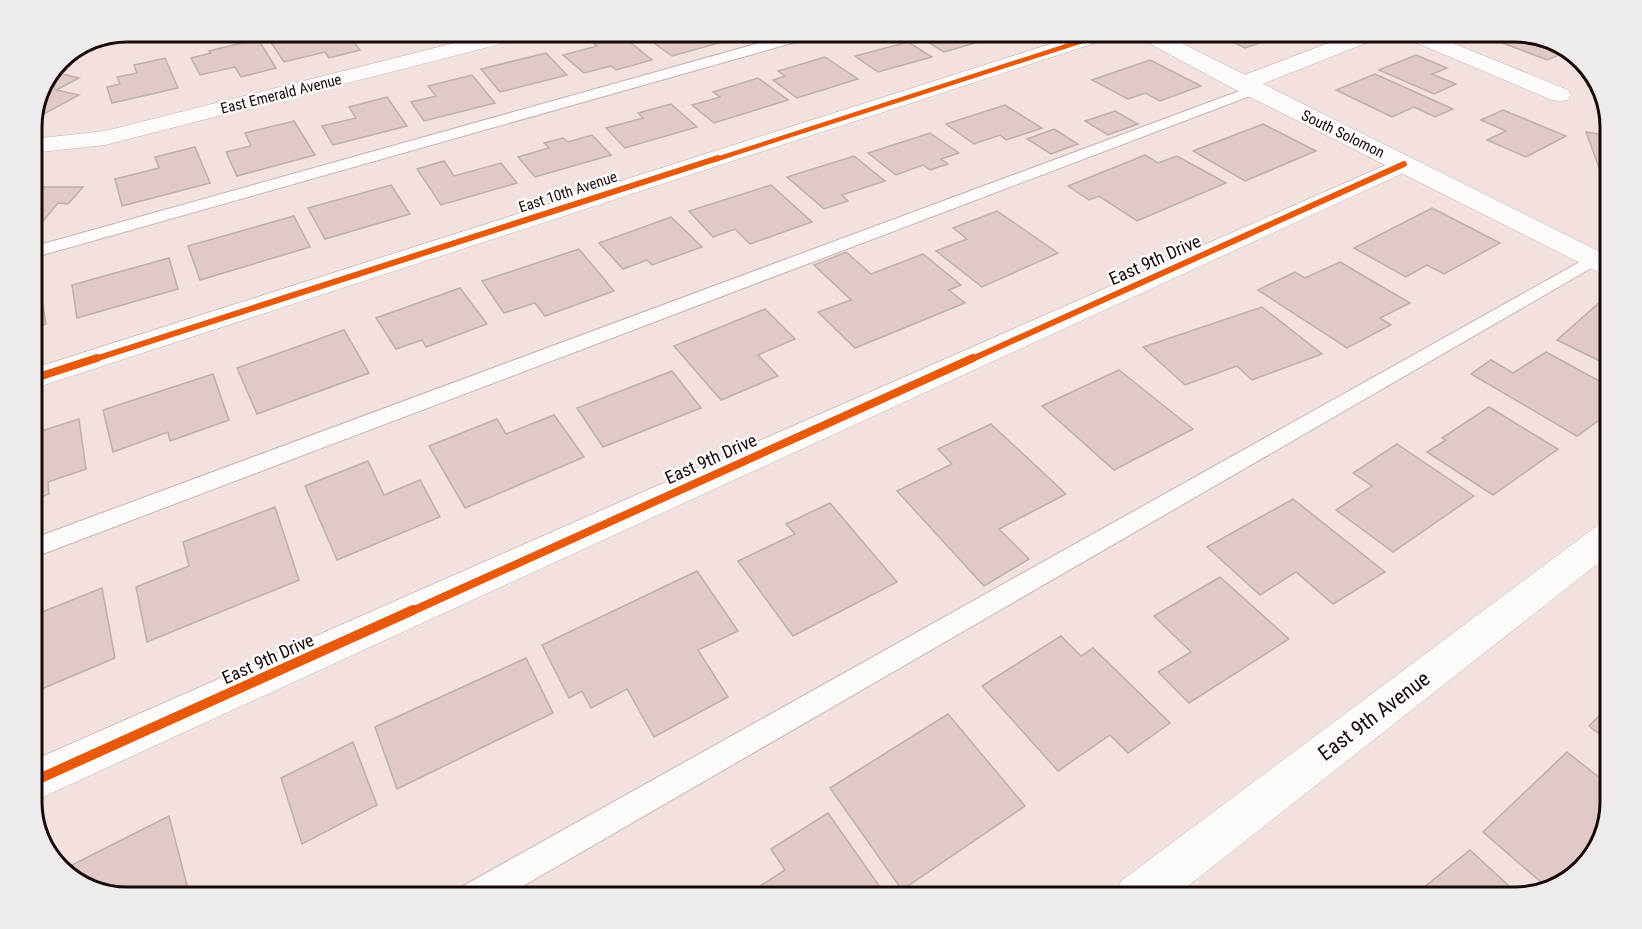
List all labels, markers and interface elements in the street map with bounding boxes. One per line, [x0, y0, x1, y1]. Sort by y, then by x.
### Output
street label: East Emerald Avenue [219, 70, 343, 118]
street label: South Solomon [1299, 106, 1387, 162]
street label: East 10th Avenue [516, 168, 620, 216]
street label: East 9th Drive [1106, 230, 1204, 289]
street label: East 9th Drive [662, 429, 760, 488]
street label: East 9th Drive [219, 629, 317, 688]
street label: East 9th Avenue [1314, 666, 1434, 766]

